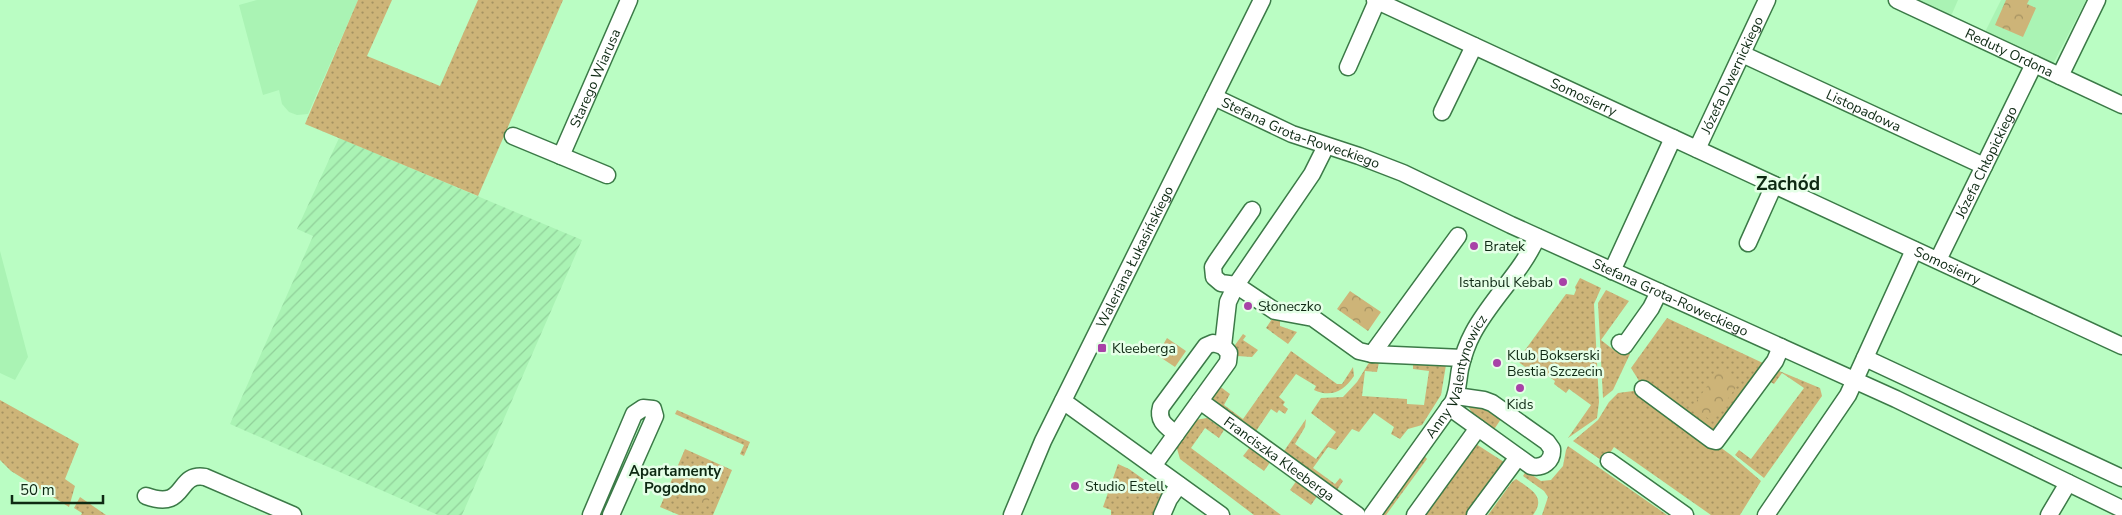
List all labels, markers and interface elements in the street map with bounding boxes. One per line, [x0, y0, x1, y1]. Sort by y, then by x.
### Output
street label: Józefa Dwernickiego [1696, 13, 1768, 138]
street label: Reduty Ordona [1962, 24, 2056, 82]
street label: Starego Wiarusa [566, 26, 625, 131]
street label: Somosierry [1547, 74, 1621, 121]
street label: Listopadowa [1823, 85, 1904, 136]
street label: Stefana Grota-Roweckiego [1218, 93, 1383, 173]
street label: Józefa Chłopickiego [1950, 103, 2022, 222]
district label: Zachód [1756, 171, 1820, 197]
street label: Waleriana Łukasińskiego [1092, 183, 1178, 331]
place label: Bratek [1484, 237, 1526, 256]
marker: Bratek [1468, 240, 1480, 252]
street label: Somosierry [1911, 242, 1984, 290]
street label: Stefana Grota-Roweckiego [1589, 254, 1752, 341]
place label: Istanbul Kebab [1459, 273, 1553, 292]
marker: Istanbul Kebab [1557, 276, 1569, 288]
place label: Słoneczko [1258, 297, 1322, 316]
marker: Słoneczko [1242, 300, 1254, 312]
street label: Anny Walentynowicz [1421, 311, 1492, 442]
place label: Kleeberga [1112, 339, 1176, 358]
marker: Kleeberga [1096, 342, 1108, 354]
place label: Klub Bokserski Bestia Szczecin [1507, 346, 1603, 381]
marker: Klub Bokserski Bestia Szczecin [1491, 357, 1503, 369]
marker: Kids [1514, 382, 1526, 394]
place label: Kids [1507, 395, 1534, 414]
street label: Franciszka Kleeberga [1220, 412, 1338, 506]
district label: Apartamenty Pogodno [629, 461, 721, 498]
scale bar [12, 472, 104, 504]
place label: Studio Estell [1085, 477, 1165, 496]
text: 50 m [20, 480, 55, 500]
marker: Studio Estell [1069, 480, 1081, 492]

